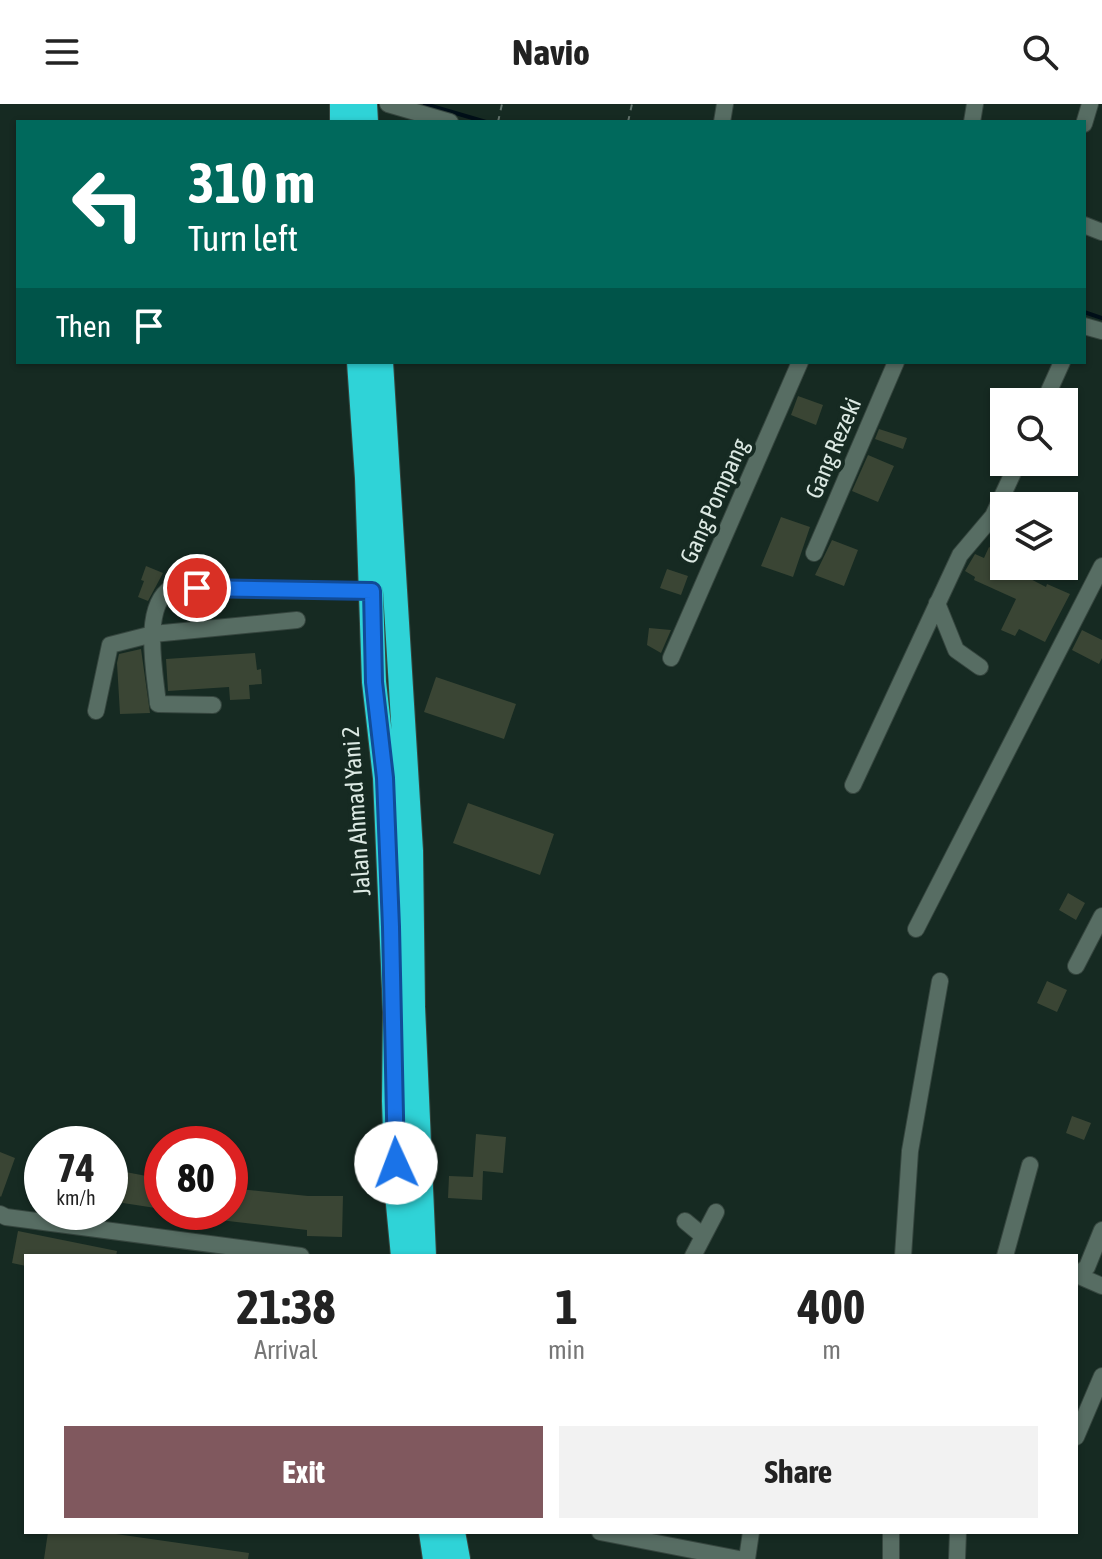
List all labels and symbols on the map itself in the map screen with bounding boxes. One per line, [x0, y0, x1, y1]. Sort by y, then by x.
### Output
street label: Gang Rezeki [800, 394, 866, 502]
street label: Gang Pompang [674, 434, 754, 568]
pin [163, 554, 231, 622]
street label: Jalan Ahmad Yani 2 [337, 725, 375, 897]
position arrow [354, 1121, 438, 1205]
speed limit sign: 80 [144, 1126, 248, 1230]

